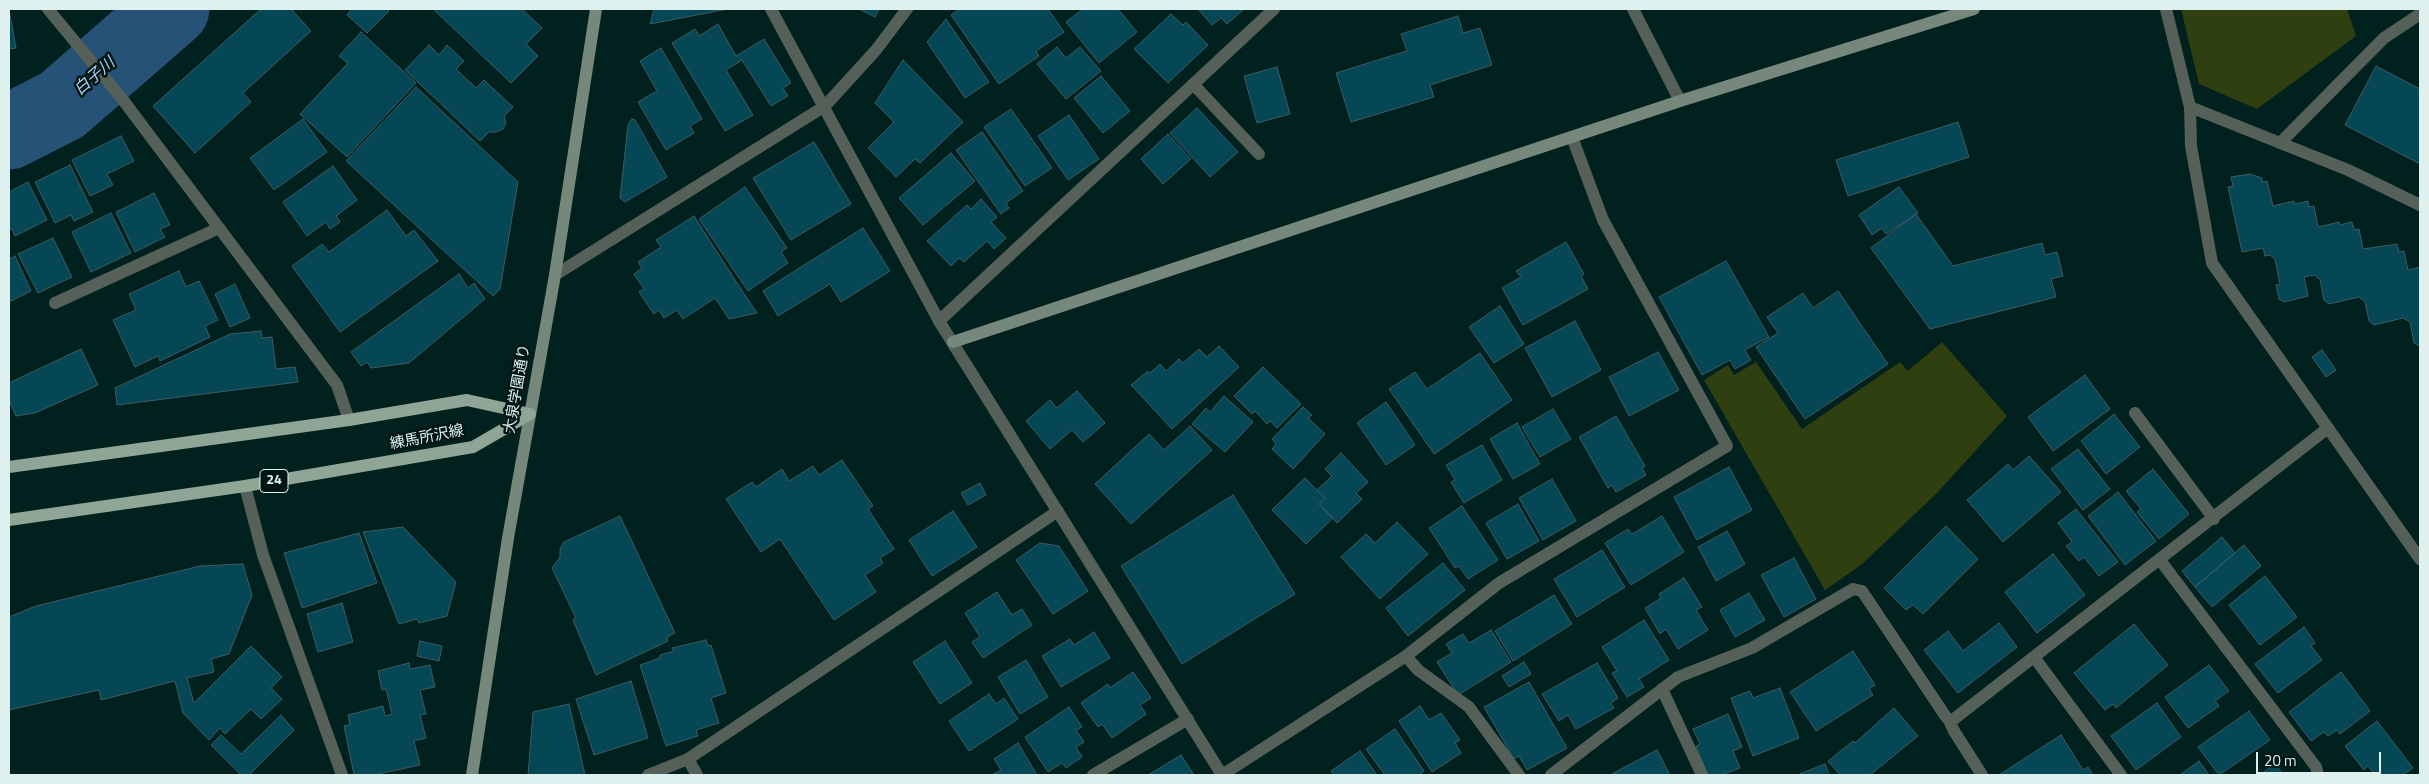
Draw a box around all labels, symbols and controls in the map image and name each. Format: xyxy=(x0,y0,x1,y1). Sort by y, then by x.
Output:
water label: 白子川 xyxy=(71,54,119,100)
street label: 大泉学園通り xyxy=(501,343,535,435)
street label: 練馬所沢線 xyxy=(388,422,466,454)
road number: 24 xyxy=(260,470,288,492)
scale bar xyxy=(2259,742,2384,774)
text: 20 m xyxy=(2264,749,2297,772)

